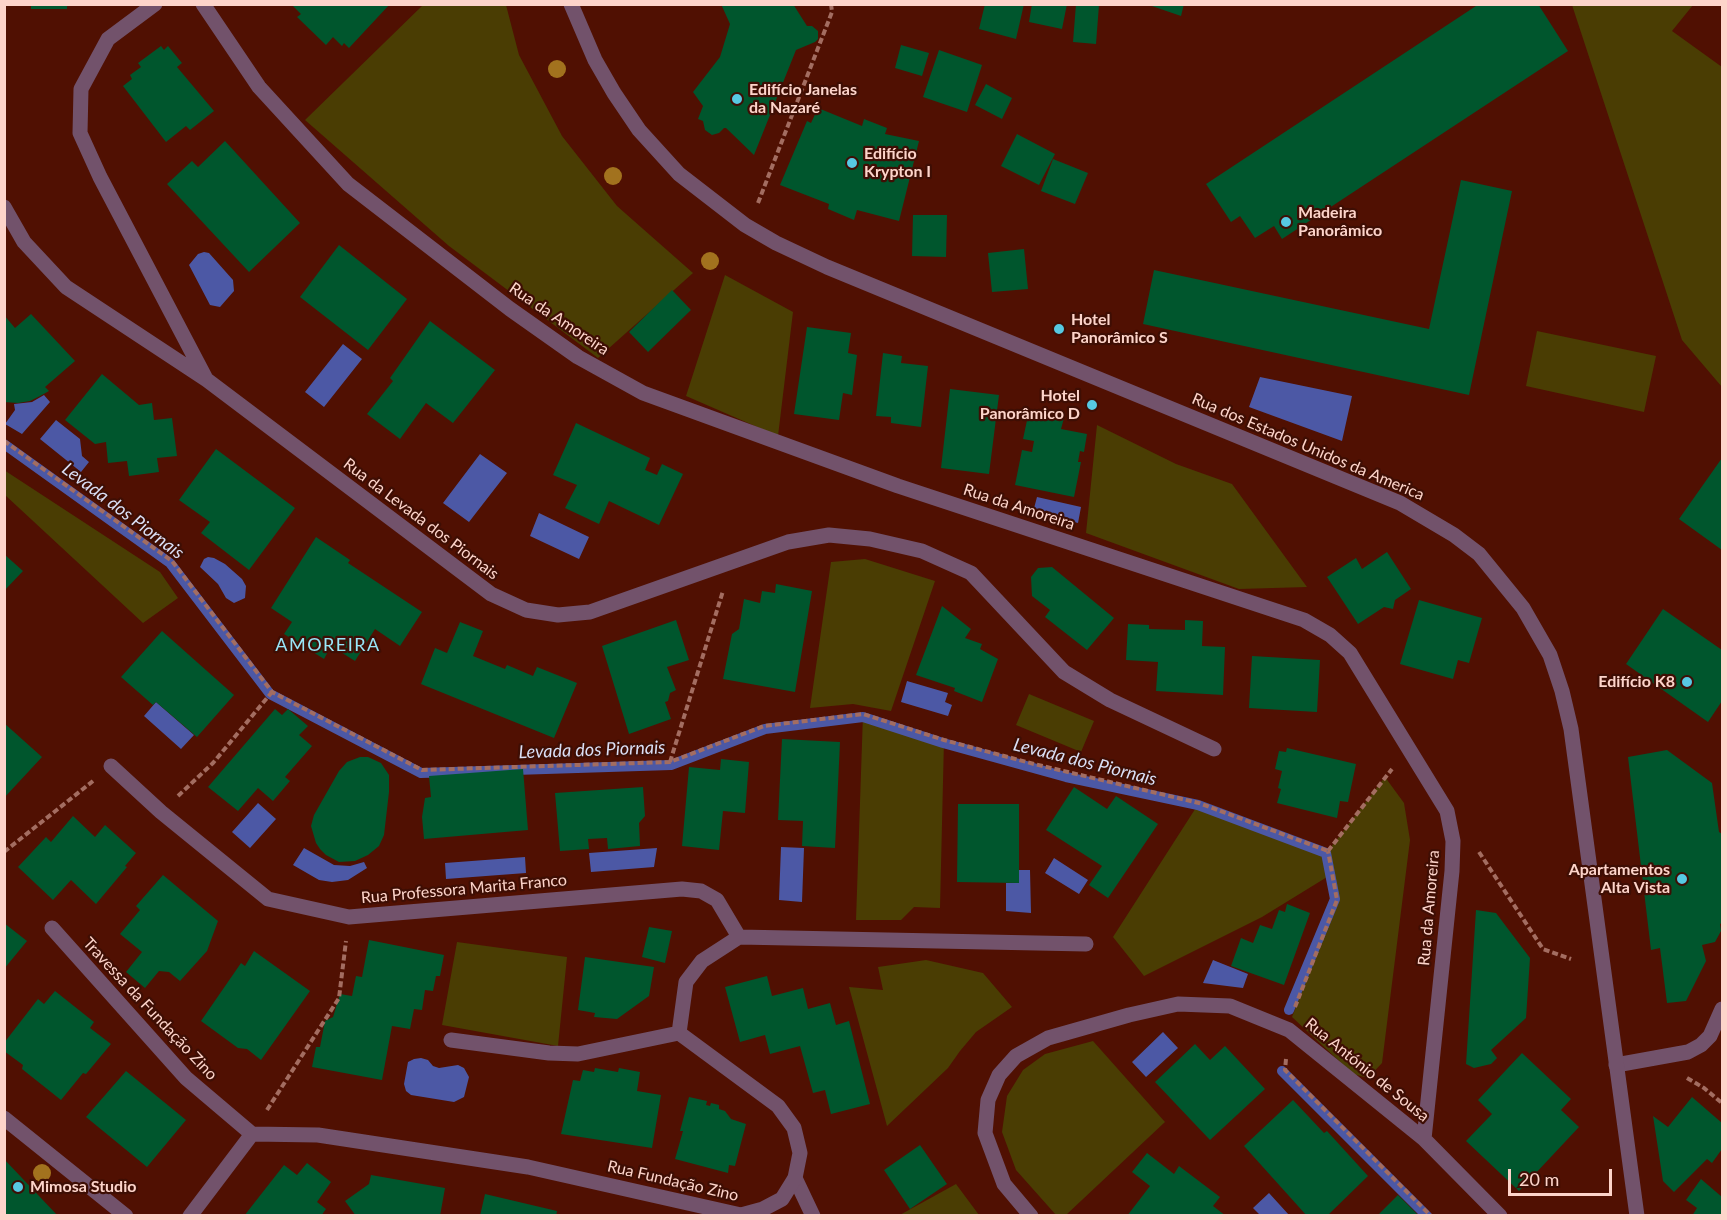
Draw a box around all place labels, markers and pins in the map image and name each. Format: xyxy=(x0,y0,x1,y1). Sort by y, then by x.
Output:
place label: Edifício Janelas da Nazaré xyxy=(749,80,857,118)
marker: Edifício Janelas da Nazaré xyxy=(730,92,744,106)
place label: Edifício Krypton I xyxy=(864,144,931,182)
marker: Edifício Krypton I xyxy=(845,156,859,170)
place label: Madeira Panorâmico xyxy=(1298,203,1382,241)
marker: Madeira Panorâmico xyxy=(1279,215,1293,229)
place label: Hotel Panorâmico S xyxy=(1071,310,1168,348)
marker: Hotel Panorâmico S xyxy=(1052,322,1066,336)
place label: Hotel Panorâmico D xyxy=(980,386,1080,424)
marker: Hotel Panorâmico D xyxy=(1085,398,1099,412)
place label: Edifício K8 xyxy=(1598,672,1675,692)
marker: Edifício K8 xyxy=(1680,675,1694,689)
place label: Apartamentos Alta Vista xyxy=(1569,860,1670,898)
marker: Apartamentos Alta Vista xyxy=(1675,872,1689,886)
place label: Mimosa Studio xyxy=(30,1177,136,1197)
marker: Mimosa Studio xyxy=(11,1180,25,1194)

